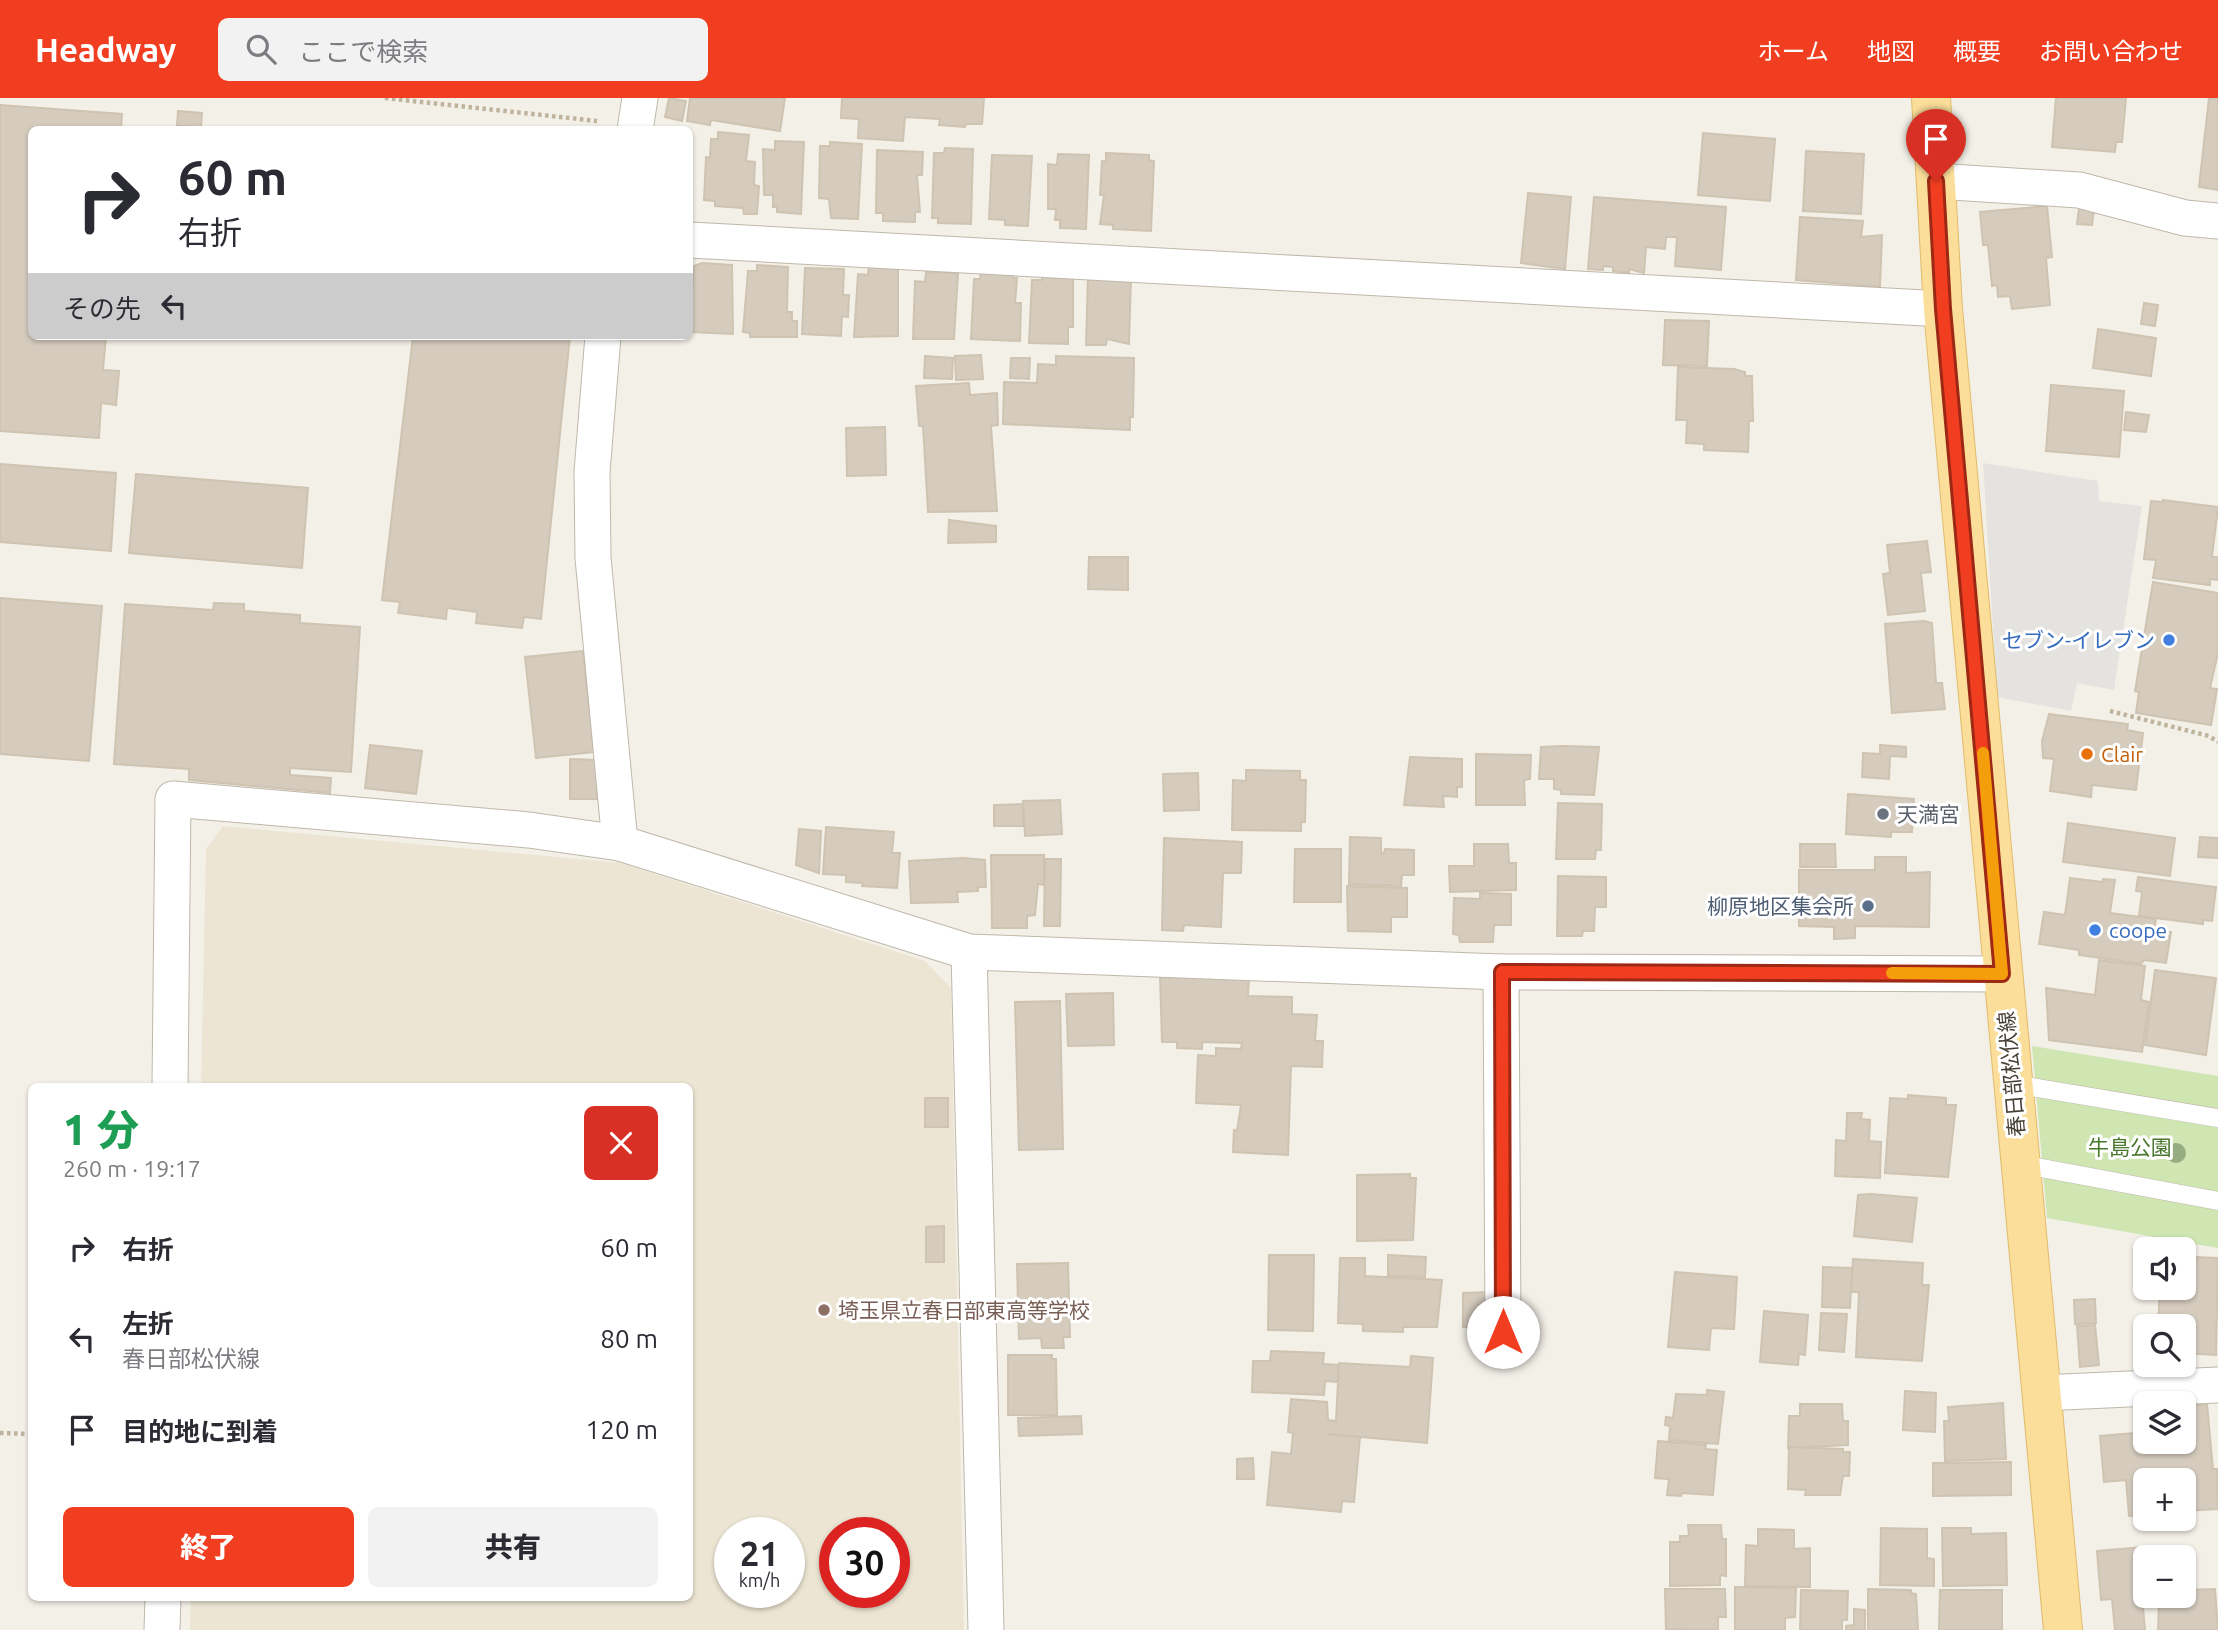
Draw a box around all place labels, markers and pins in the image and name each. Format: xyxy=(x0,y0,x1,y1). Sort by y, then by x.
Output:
pin xyxy=(1906,109,1966,181)
place label: セブン-イレブン xyxy=(2002,628,2155,652)
marker: セブン-イレブン xyxy=(2161,632,2177,648)
place label: Clair xyxy=(2101,742,2143,766)
marker: Clair xyxy=(2079,746,2095,762)
place label: 天満宮 xyxy=(1897,802,1960,826)
marker: 天満宮 xyxy=(1875,806,1891,822)
place label: 柳原地区集会所 xyxy=(1707,894,1854,918)
marker: 柳原地区集会所 xyxy=(1860,898,1876,914)
place label: coope xyxy=(2109,918,2167,942)
marker: coope xyxy=(2087,922,2103,938)
place label: 埼玉県立春日部東高等学校 xyxy=(838,1298,1090,1322)
marker: 埼玉県立春日部東高等学校 xyxy=(816,1302,832,1318)

